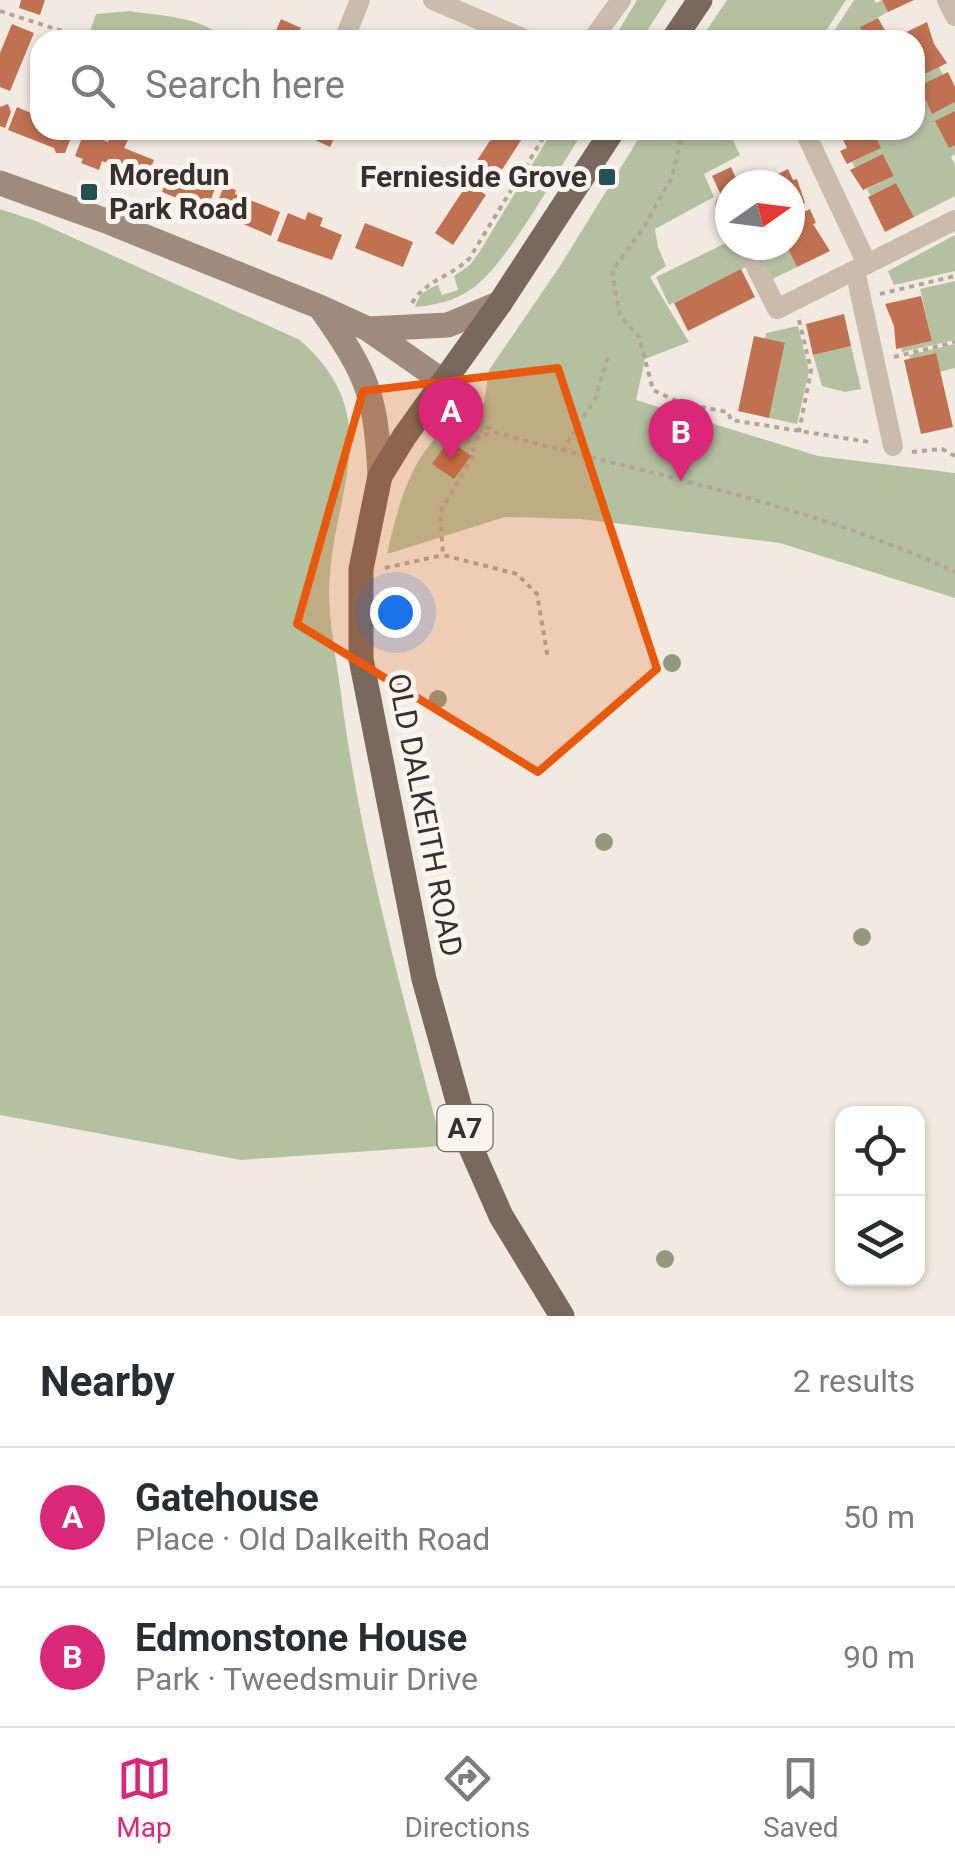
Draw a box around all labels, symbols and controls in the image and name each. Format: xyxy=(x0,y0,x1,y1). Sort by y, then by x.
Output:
search box xyxy=(30,30,925,140)
icon: search xyxy=(65,58,120,113)
text: Search here xyxy=(145,63,345,107)
place label: Moredun Park Road xyxy=(109,157,248,226)
place label: Fernieside Grove xyxy=(360,159,587,194)
marker: Fernieside Grove xyxy=(596,166,618,188)
north arrow xyxy=(715,170,805,260)
marker: Moredun Park Road xyxy=(78,181,100,203)
pin: A xyxy=(418,378,484,460)
pin: B xyxy=(648,398,714,481)
your location xyxy=(370,587,421,638)
street label: OLD DALKEITH ROAD xyxy=(381,670,470,959)
road number: A7 xyxy=(438,1105,492,1151)
map controls xyxy=(835,1106,925,1286)
button: locate xyxy=(835,1106,925,1196)
button: layers xyxy=(835,1196,925,1286)
text: Nearby xyxy=(40,1357,175,1406)
text: 2 results xyxy=(793,1362,915,1400)
text: Gatehouse xyxy=(135,1476,319,1520)
text: A xyxy=(62,1498,83,1536)
text: 50 m xyxy=(843,1498,915,1536)
text: Place · Old Dalkeith Road xyxy=(135,1520,490,1558)
text: Edmonstone House xyxy=(135,1616,467,1660)
text: B xyxy=(62,1638,83,1676)
text: 90 m xyxy=(843,1638,915,1676)
text: Park · Tweedsmuir Drive xyxy=(135,1660,478,1698)
tab: Map xyxy=(116,1751,172,1844)
tab: Directions xyxy=(404,1751,530,1844)
tab: Saved xyxy=(763,1751,839,1844)

